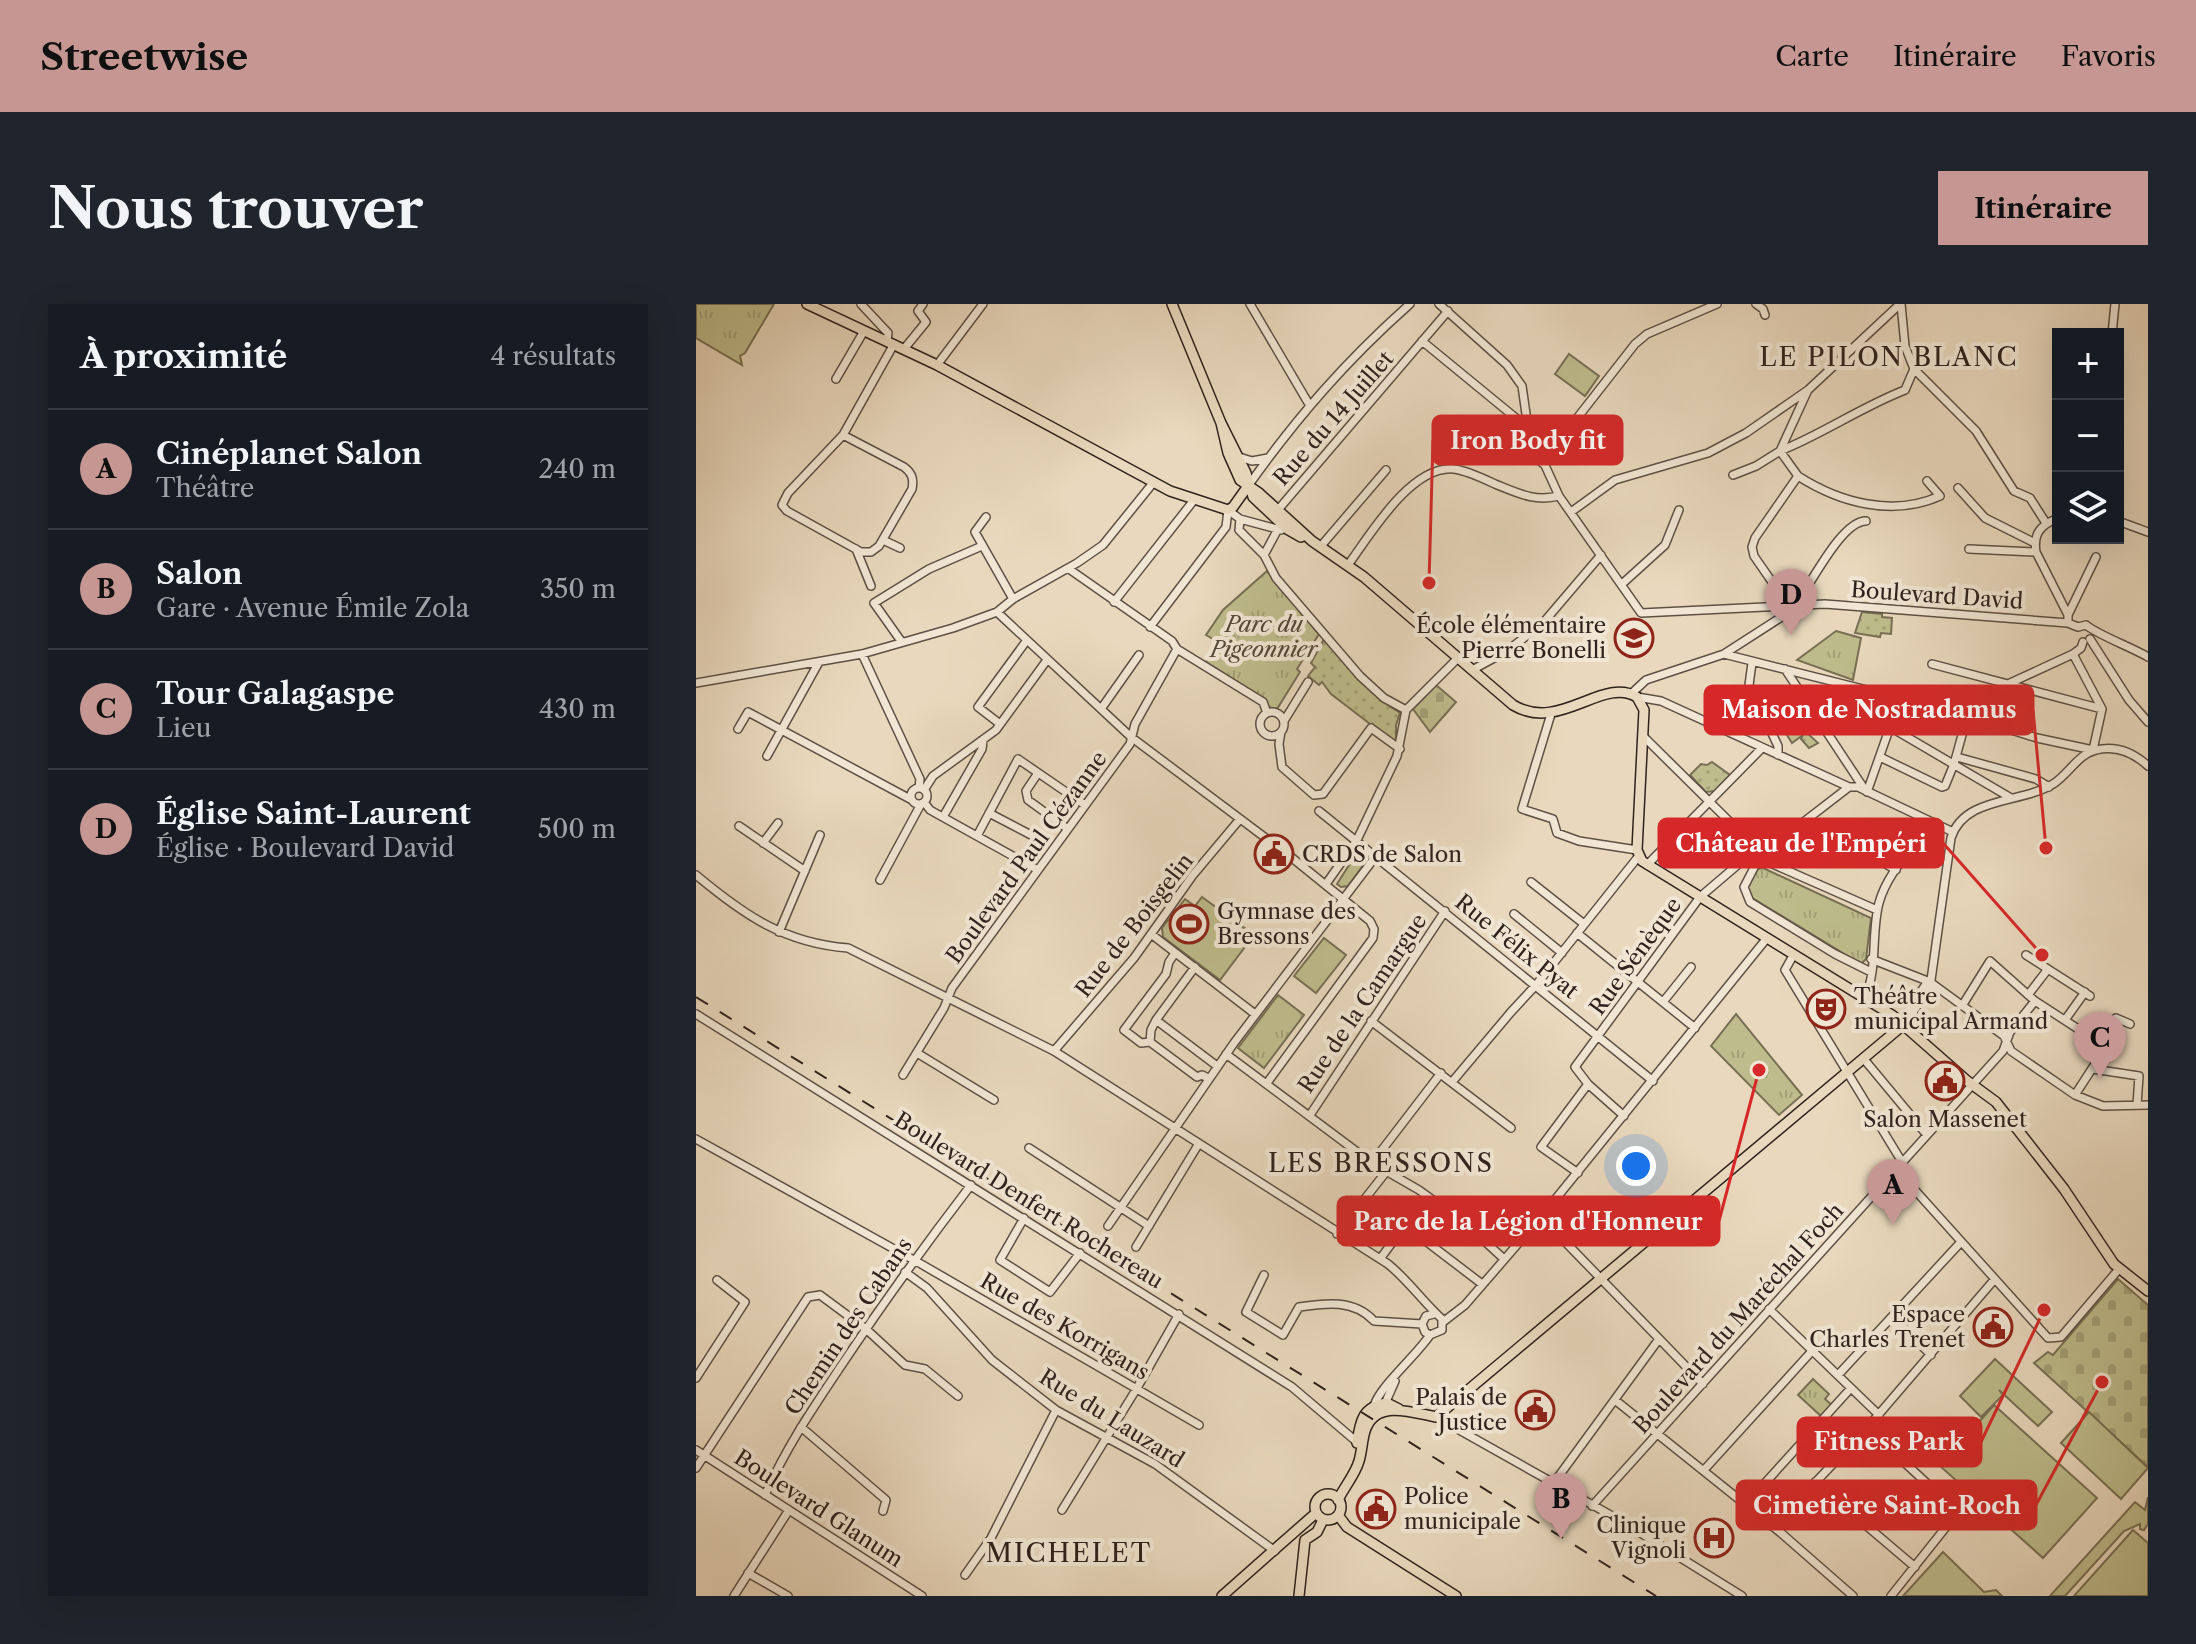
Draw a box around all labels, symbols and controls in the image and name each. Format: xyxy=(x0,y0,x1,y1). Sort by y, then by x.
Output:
text: Streetwise xyxy=(40,33,248,80)
text: Carte xyxy=(1775,39,1849,73)
text: Itinéraire xyxy=(1893,39,2017,73)
text: Favoris xyxy=(2061,39,2156,73)
button: Itinéraire xyxy=(1938,171,2148,245)
text: Nous trouver xyxy=(48,174,423,243)
map controls xyxy=(2052,328,2124,544)
button: + xyxy=(2052,328,2124,400)
text: À proximité xyxy=(80,335,287,377)
text: 4 résultats xyxy=(490,340,616,372)
district label: LE PILON BLANC xyxy=(1759,341,2019,373)
street label: Rue du 14 Juillet xyxy=(1268,345,1399,491)
button: − xyxy=(2052,400,2124,472)
callout: Iron Body fit xyxy=(1433,416,1622,464)
text: Iron Body fit xyxy=(1450,426,1606,455)
text: Cinéplanet Salon xyxy=(156,435,422,472)
text: A xyxy=(96,453,116,485)
text: 240 m xyxy=(538,453,616,485)
text: Théâtre xyxy=(156,472,254,504)
button: layers xyxy=(2052,472,2124,544)
text: Salon xyxy=(156,555,243,592)
pin: D xyxy=(1765,569,1817,635)
text: B xyxy=(96,573,116,605)
text: 350 m xyxy=(540,573,616,605)
street label: Boulevard David xyxy=(1850,576,2024,615)
text: Gare · Avenue Émile Zola xyxy=(156,592,470,624)
park label: Parc du Pigeonnier xyxy=(1208,611,1319,663)
place label: École élémentaire Pierre Bonelli xyxy=(1416,611,1606,664)
school or university icon: École élémentaire Pierre Bonelli xyxy=(1613,617,1655,659)
text: Tour Galagaspe xyxy=(156,675,395,712)
callout: Maison de Nostradamus xyxy=(1705,686,2033,734)
text: C xyxy=(96,693,116,725)
text: 430 m xyxy=(539,693,616,725)
text: Maison de Nostradamus xyxy=(1721,695,2017,724)
text: Lieu xyxy=(156,712,212,744)
street label: Boulevard Paul Cézanne xyxy=(940,746,1113,969)
text: Église Saint-Laurent xyxy=(156,795,471,832)
text: D xyxy=(95,813,117,845)
text: 500 m xyxy=(538,813,616,845)
callout: Château de l'Empéri xyxy=(1659,819,1943,867)
text: Château de l'Empéri xyxy=(1675,829,1927,858)
text: Église · Boulevard David xyxy=(156,832,454,864)
public building icon: CRDS de Salon xyxy=(1253,833,1295,875)
place label: CRDS de Salon xyxy=(1302,841,1462,868)
street label: Rue de Boisgelin xyxy=(1070,848,1199,1003)
street label: Rue Félix Pyat xyxy=(1450,888,1584,1004)
street label: Rue Sénèque xyxy=(1584,892,1687,1020)
place label: Gymnase des Bressons xyxy=(1217,898,1356,950)
sports icon: Gymnase des Bressons xyxy=(1168,903,1210,945)
street label: Rue de la Camargue xyxy=(1292,909,1432,1098)
place label: Théâtre municipal Armand xyxy=(1854,983,2048,1035)
theatre icon: Théâtre municipal Armand xyxy=(1805,988,1847,1030)
pin: C xyxy=(2074,1012,2126,1078)
public building icon: Salon Massenet xyxy=(1924,1060,1966,1102)
street label: Boulevard Denfert Rochereau xyxy=(889,1106,1168,1295)
place label: Salon Massenet xyxy=(1863,1106,2027,1133)
your location xyxy=(1616,1146,1656,1186)
district label: LES BRESSONS xyxy=(1268,1147,1494,1179)
pin: A xyxy=(1867,1159,1919,1225)
callout: Parc de la Légion d'Honneur xyxy=(1338,1197,1719,1245)
street label: Boulevard du Maréchal Foch xyxy=(1628,1197,1849,1439)
text: Parc de la Légion d'Honneur xyxy=(1354,1207,1703,1236)
street label: Chemin des Cabans xyxy=(779,1233,918,1420)
street label: Rue des Korrigans xyxy=(975,1267,1154,1386)
place label: Espace Charles Trenet xyxy=(1809,1301,1965,1353)
public building icon: Espace Charles Trenet xyxy=(1972,1306,2014,1348)
street label: Rue du Lauzard xyxy=(1034,1363,1189,1474)
place label: Palais de Justice xyxy=(1415,1384,1507,1436)
public building icon: Palais de Justice xyxy=(1514,1389,1556,1431)
callout: Fitness Park xyxy=(1798,1418,1981,1466)
text: Fitness Park xyxy=(1814,1427,1966,1456)
street label: Boulevard Glanum xyxy=(729,1444,909,1573)
pin: B xyxy=(1535,1473,1587,1539)
callout: Cimetière Saint-Roch xyxy=(1737,1481,2036,1529)
place label: Police municipale xyxy=(1404,1483,1521,1535)
public building icon: Police municipale xyxy=(1355,1488,1397,1530)
text: Cimetière Saint-Roch xyxy=(1753,1491,2021,1520)
place label: Clinique Vignoli xyxy=(1596,1512,1686,1564)
hospital icon: Clinique Vignoli xyxy=(1693,1517,1735,1559)
district label: MICHELET xyxy=(986,1537,1152,1569)

